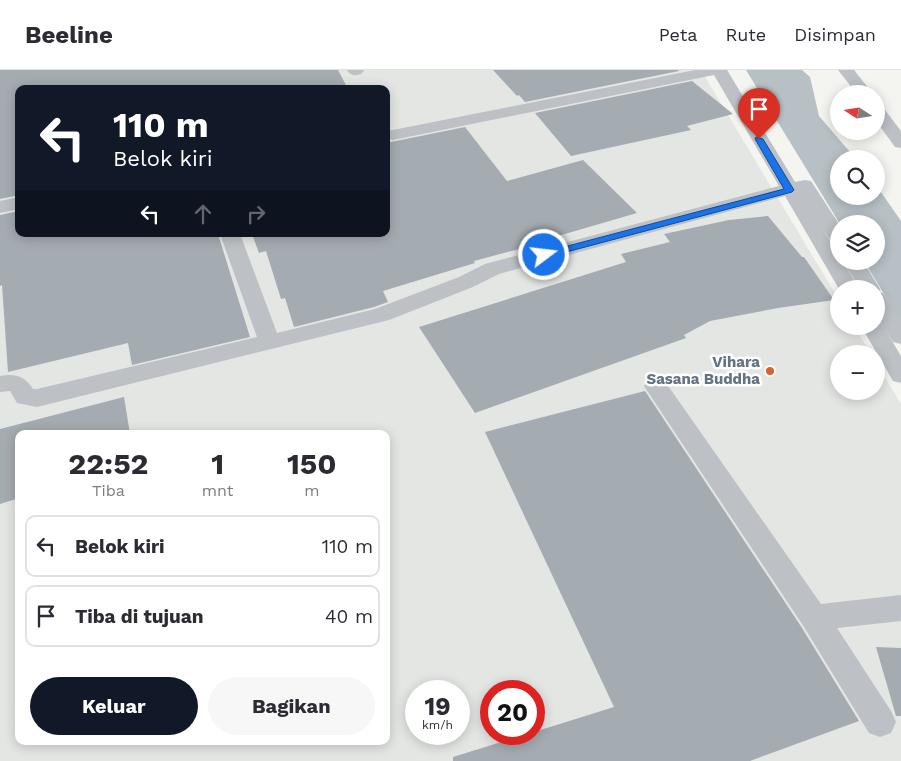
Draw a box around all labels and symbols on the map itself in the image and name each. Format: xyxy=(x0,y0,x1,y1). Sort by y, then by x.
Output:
north arrow xyxy=(830,85,885,140)
pin xyxy=(738,88,780,139)
position arrow xyxy=(517,228,569,280)
place label: Vihara Sasana Buddha xyxy=(647,353,760,388)
marker: Vihara Sasana Buddha xyxy=(764,365,776,377)
speed limit sign: 20 xyxy=(480,680,545,745)

